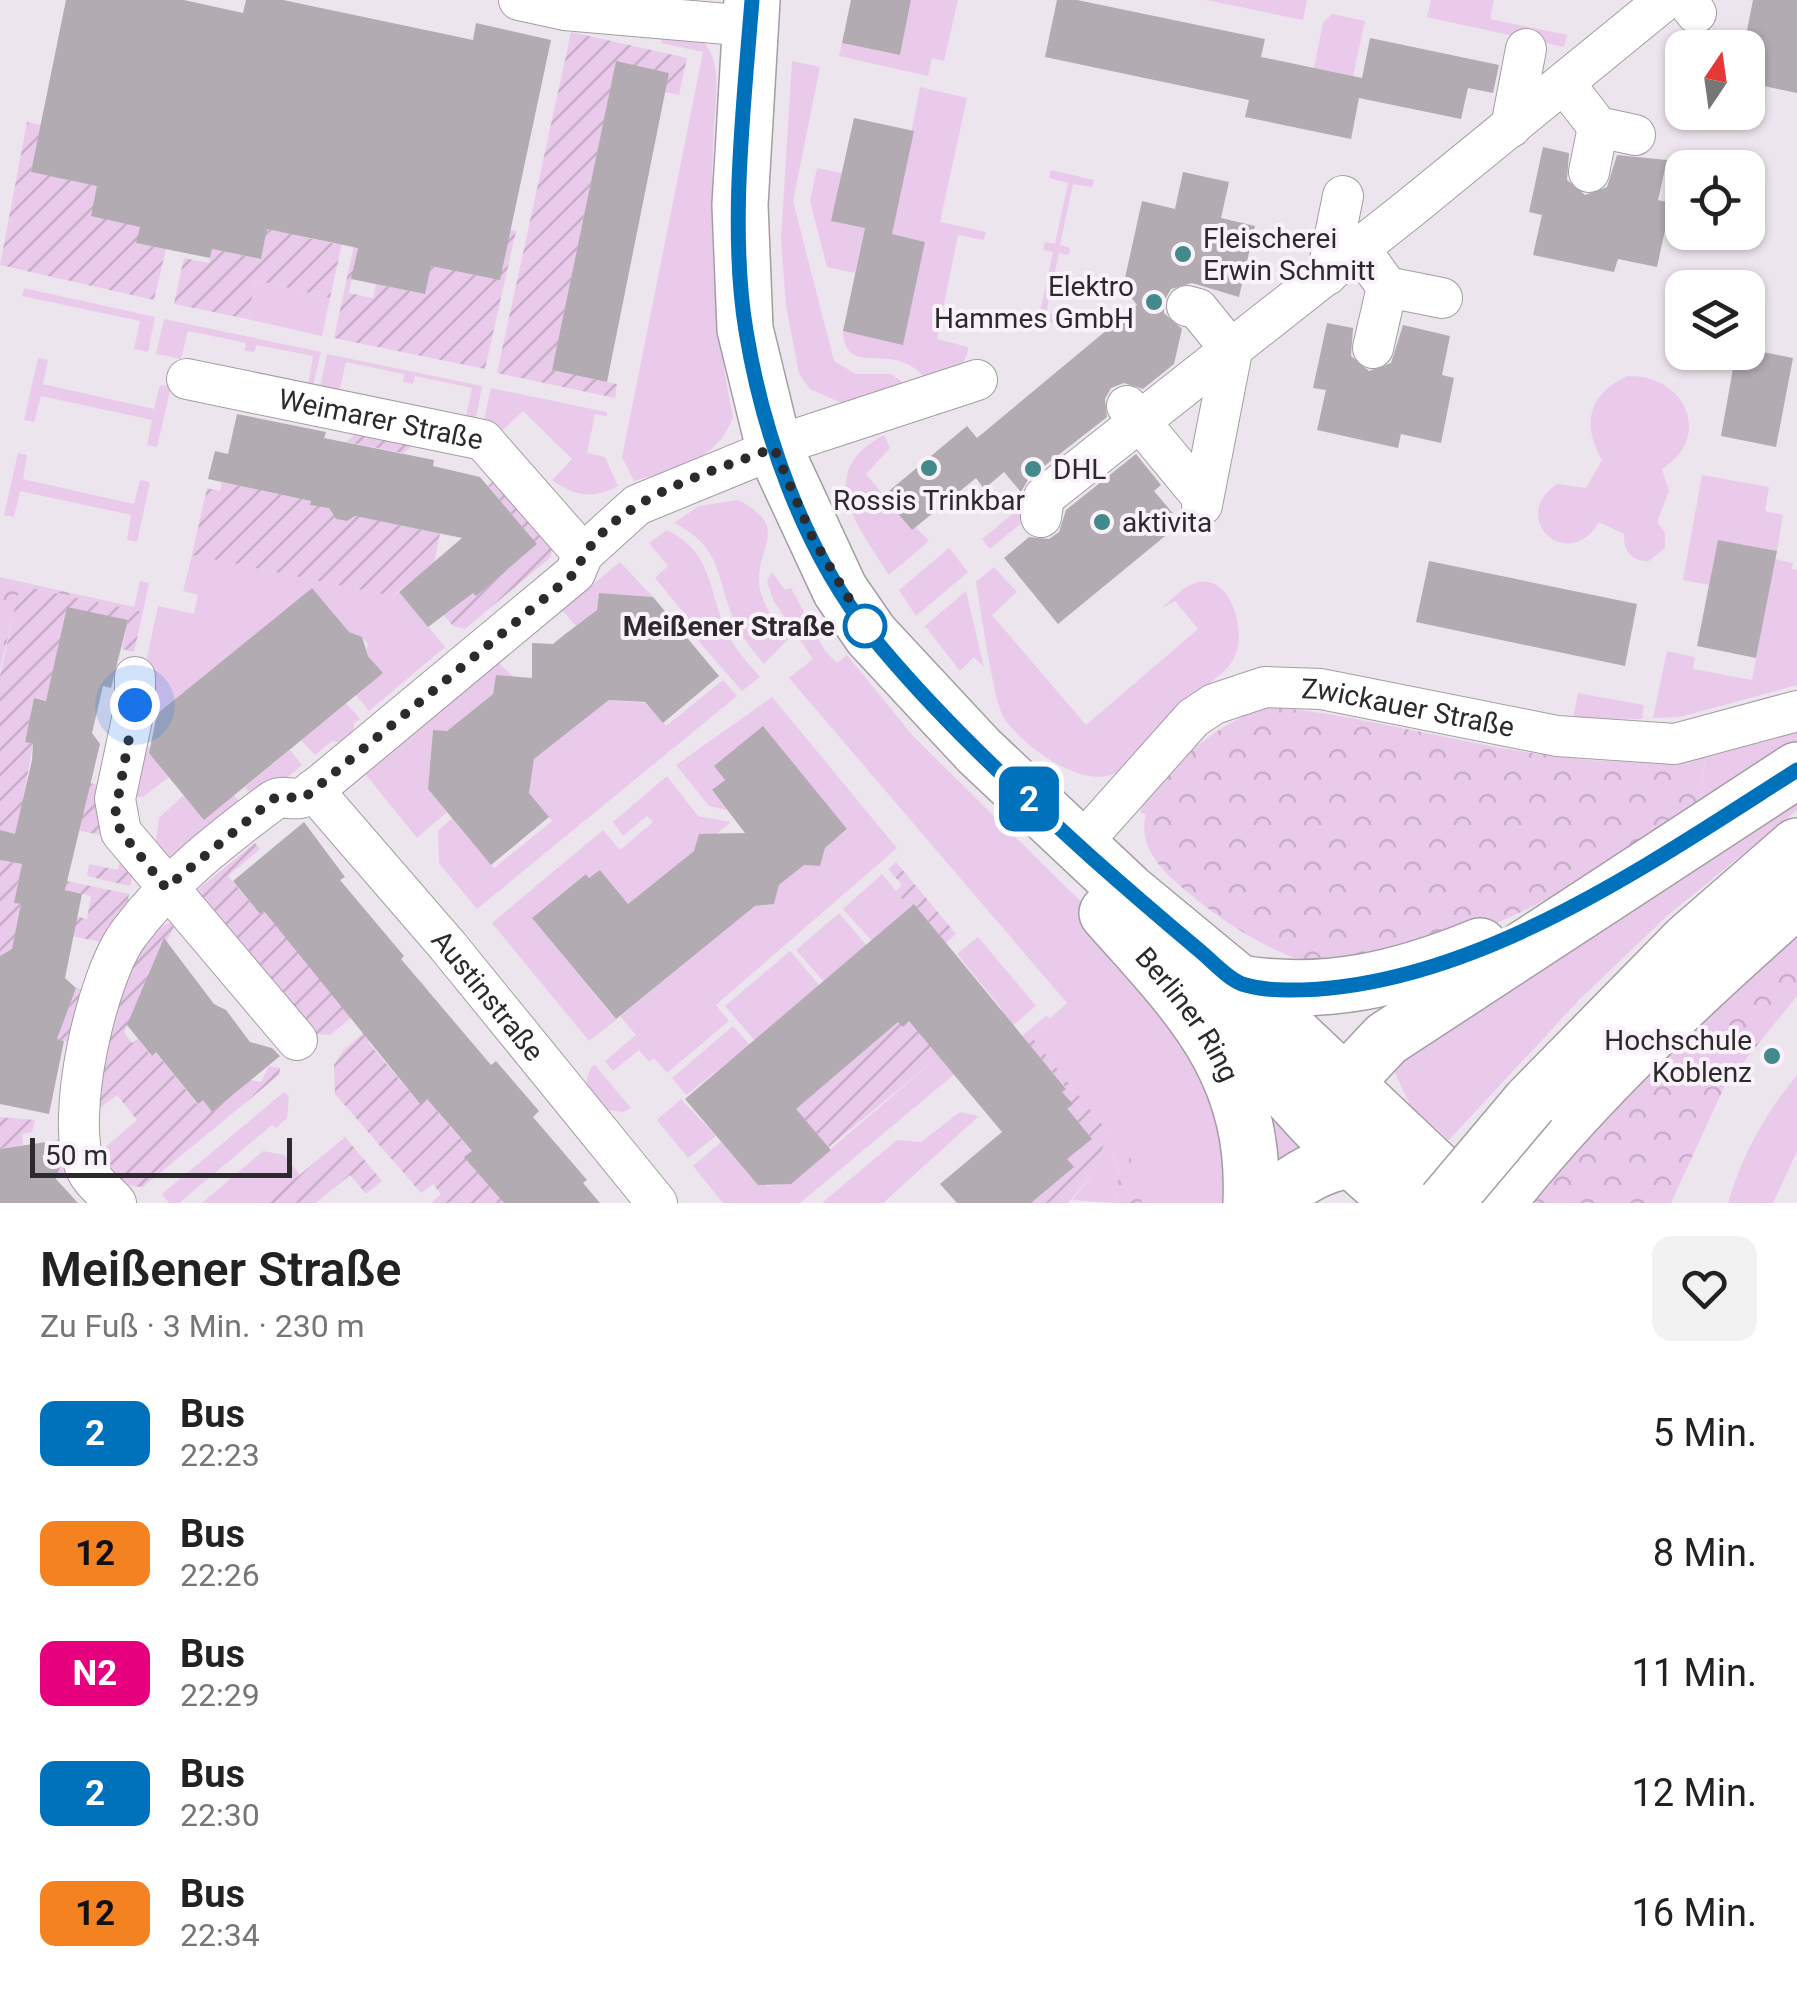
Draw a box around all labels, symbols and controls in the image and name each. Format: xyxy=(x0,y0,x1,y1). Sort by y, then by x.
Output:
north arrow xyxy=(1665,30,1765,130)
map controls xyxy=(1665,30,1765,370)
button: locate xyxy=(1665,150,1765,250)
place label: Fleischerei Erwin Schmitt xyxy=(1203,222,1375,287)
marker: Fleischerei Erwin Schmitt xyxy=(1172,243,1194,265)
place label: Elektro Hammes GmbH xyxy=(934,270,1134,335)
button: layers xyxy=(1665,270,1765,370)
marker: Elektro Hammes GmbH xyxy=(1143,291,1165,313)
street label: Weimarer Straße xyxy=(276,382,486,457)
place label: DHL xyxy=(1053,453,1106,486)
marker: Rossis Trinkbar xyxy=(918,457,940,479)
marker: DHL xyxy=(1022,458,1044,480)
place label: Rossis Trinkbar xyxy=(833,484,1025,517)
place label: aktivita xyxy=(1122,506,1212,539)
marker: aktivita xyxy=(1091,511,1113,533)
marker: Meißener Straße xyxy=(844,605,886,647)
place label: Meißener Straße xyxy=(623,610,835,643)
street label: Zwickauer Straße xyxy=(1301,672,1517,744)
your location xyxy=(110,680,160,730)
line badge: 2 xyxy=(996,766,1062,832)
text: 2 xyxy=(1019,779,1039,820)
street label: Austinstraße xyxy=(425,924,551,1068)
street label: Berliner Ring xyxy=(1129,941,1246,1087)
place label: Hochschule Koblenz xyxy=(1604,1024,1752,1089)
marker: Hochschule Koblenz xyxy=(1761,1045,1783,1067)
scale bar xyxy=(30,1133,292,1178)
text: 50 m xyxy=(45,1139,108,1172)
button: heart xyxy=(1652,1236,1757,1341)
text: Meißener Straße xyxy=(40,1241,401,1298)
text: Zu Fuß · 3 Min. · 230 m xyxy=(40,1307,365,1345)
text: Bus xyxy=(180,1392,245,1436)
text: 5 Min. xyxy=(1653,1411,1757,1455)
text: 2 xyxy=(85,1413,105,1454)
text: 22:23 xyxy=(180,1436,260,1474)
text: Bus xyxy=(180,1512,245,1556)
text: 8 Min. xyxy=(1653,1531,1757,1575)
text: 12 xyxy=(75,1533,115,1574)
text: 22:26 xyxy=(180,1556,260,1594)
text: Bus xyxy=(180,1632,245,1676)
text: 11 Min. xyxy=(1631,1651,1757,1695)
text: N2 xyxy=(73,1653,117,1694)
text: 22:29 xyxy=(180,1676,260,1714)
text: Bus xyxy=(180,1752,245,1796)
text: 12 Min. xyxy=(1631,1771,1757,1815)
text: 2 xyxy=(85,1773,105,1814)
text: 22:30 xyxy=(180,1796,260,1834)
text: Bus xyxy=(180,1872,245,1916)
text: 16 Min. xyxy=(1631,1891,1757,1935)
text: 12 xyxy=(75,1893,115,1934)
text: 22:34 xyxy=(180,1916,260,1954)

